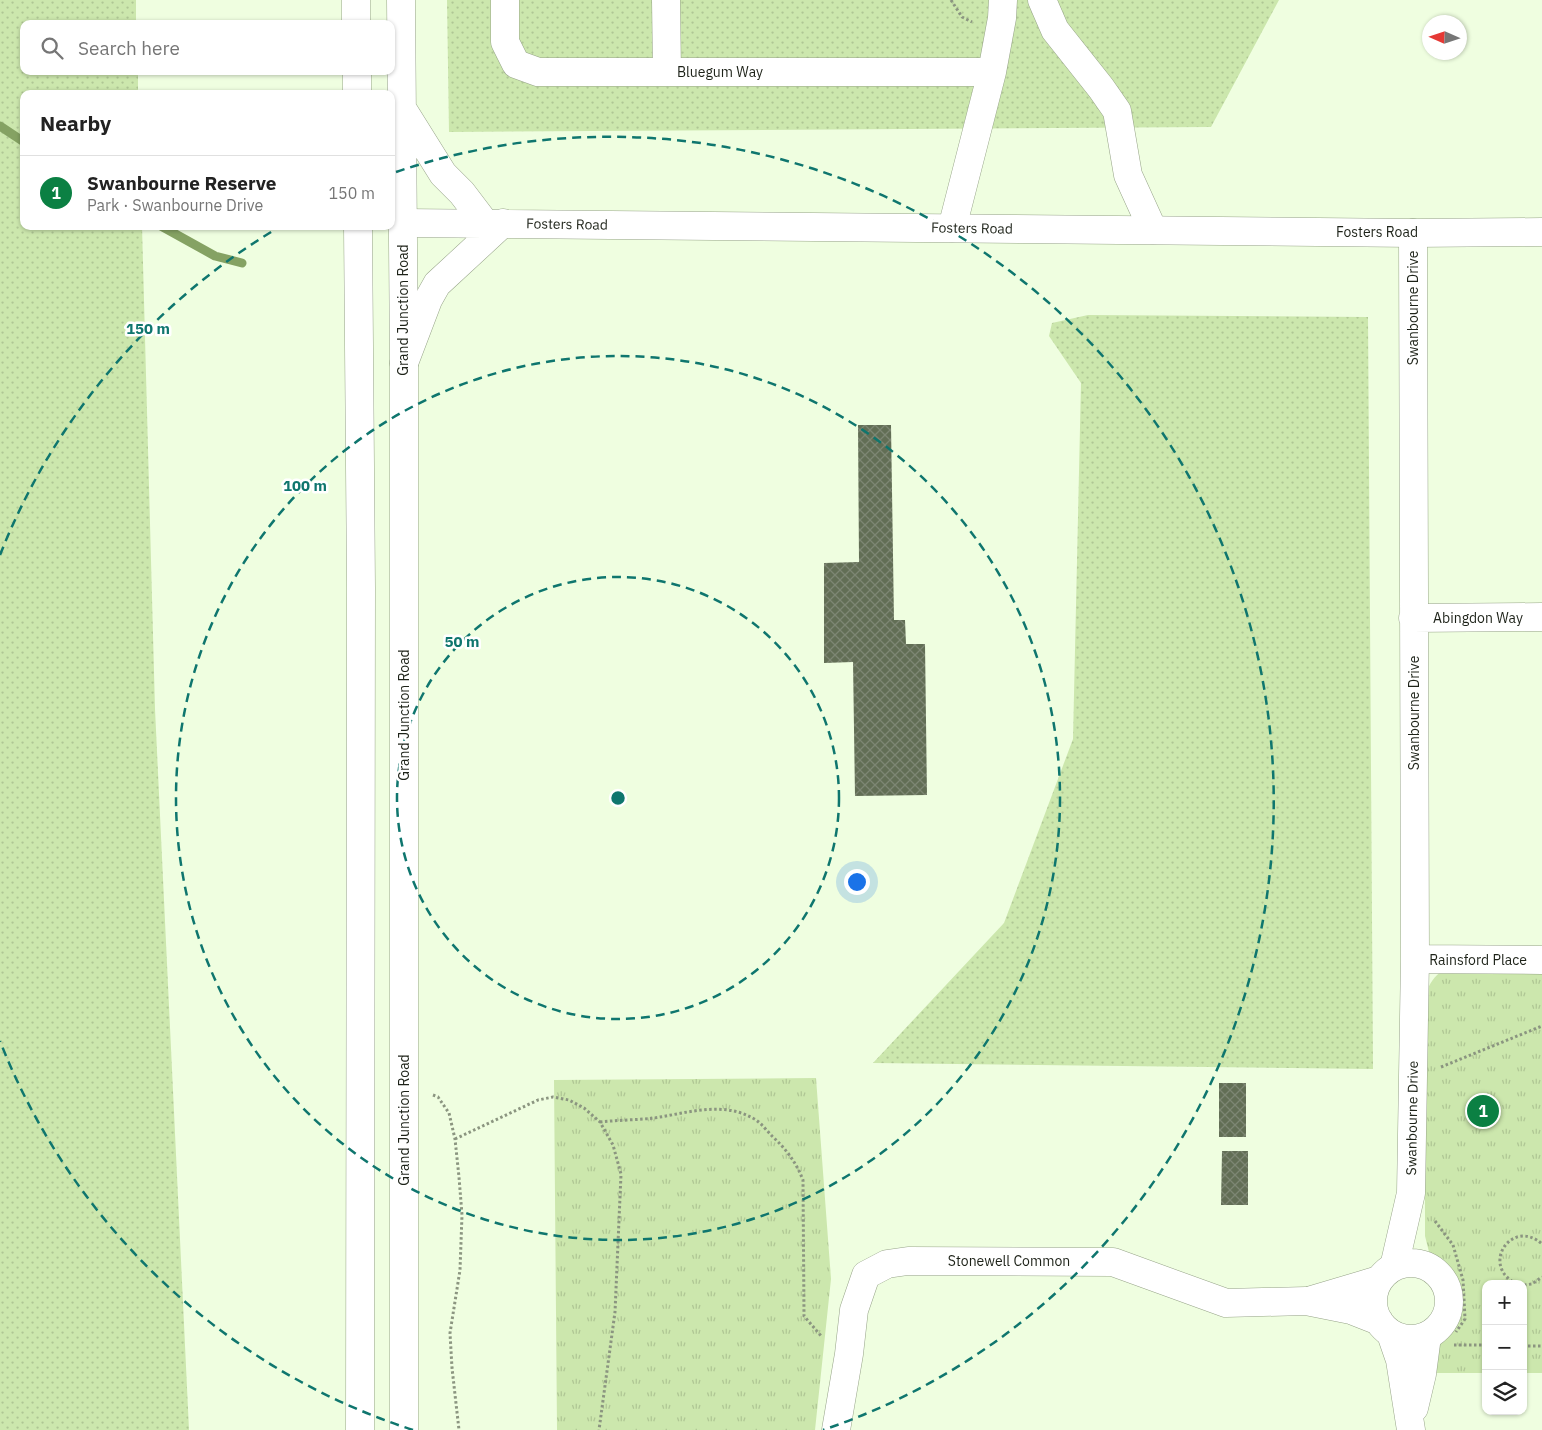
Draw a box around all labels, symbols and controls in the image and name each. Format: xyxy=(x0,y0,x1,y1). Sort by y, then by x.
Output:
north arrow xyxy=(1422,15,1467,60)
search box xyxy=(20,20,395,75)
icon: search xyxy=(38,34,66,62)
text: Search here xyxy=(78,36,180,60)
street label: Bluegum Way xyxy=(677,63,763,81)
text: Nearby xyxy=(40,109,111,137)
text: Swanbourne Reserve xyxy=(87,171,276,195)
text: 1 xyxy=(51,183,61,203)
text: 150 m xyxy=(328,183,375,203)
text: Park · Swanbourne Drive xyxy=(87,195,263,215)
street label: Fosters Road xyxy=(526,214,608,234)
street label: Fosters Road xyxy=(931,218,1013,238)
street label: Fosters Road xyxy=(1336,223,1418,241)
street label: Grand Junction Road xyxy=(394,244,412,376)
street label: Swanbourne Drive xyxy=(1404,250,1422,365)
text: 150 m xyxy=(126,319,170,338)
text: 100 m xyxy=(283,476,327,495)
street label: Abingdon Way xyxy=(1433,609,1523,627)
text: 50 m xyxy=(445,632,479,651)
street label: Grand Junction Road xyxy=(395,649,413,781)
street label: Swanbourne Drive xyxy=(1405,655,1423,770)
centre of rings xyxy=(609,789,627,807)
your location xyxy=(844,869,870,895)
street label: Rainsford Place xyxy=(1429,951,1527,969)
street label: Grand Junction Road xyxy=(395,1054,413,1186)
street label: Swanbourne Drive xyxy=(1402,1060,1422,1175)
pin: 1 xyxy=(1467,1092,1499,1130)
street label: Stonewell Common xyxy=(948,1252,1070,1270)
map controls xyxy=(1482,1280,1527,1415)
button: + xyxy=(1482,1280,1527,1325)
button: − xyxy=(1482,1325,1527,1370)
button: layers xyxy=(1482,1370,1527,1415)

